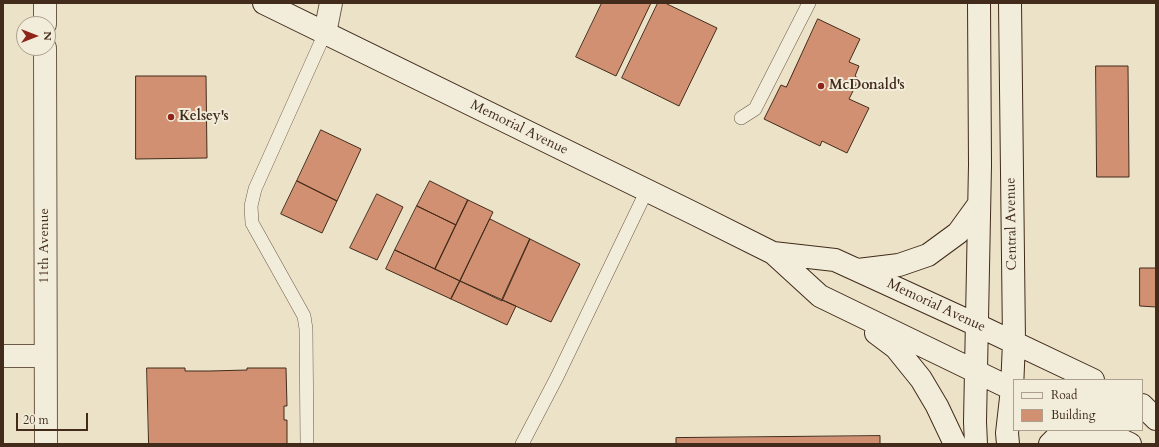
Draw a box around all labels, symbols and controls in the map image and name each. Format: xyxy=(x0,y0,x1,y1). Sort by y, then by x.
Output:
north arrow xyxy=(16,16,56,56)
text: N xyxy=(40,31,55,41)
place label: McDonald's xyxy=(829,78,905,94)
marker: McDonald's xyxy=(816,81,826,91)
street label: Memorial Avenue xyxy=(467,97,571,159)
place label: Kelsey's xyxy=(179,109,229,125)
marker: Kelsey's xyxy=(166,112,176,122)
street label: Central Avenue xyxy=(1003,177,1021,271)
street label: 11th Avenue xyxy=(37,208,53,284)
street label: Memorial Avenue xyxy=(884,276,988,336)
legend xyxy=(1013,379,1143,431)
text: Road xyxy=(1051,387,1077,403)
scale bar xyxy=(18,405,90,431)
text: Building xyxy=(1051,407,1095,423)
text: 20 m xyxy=(23,412,49,428)

